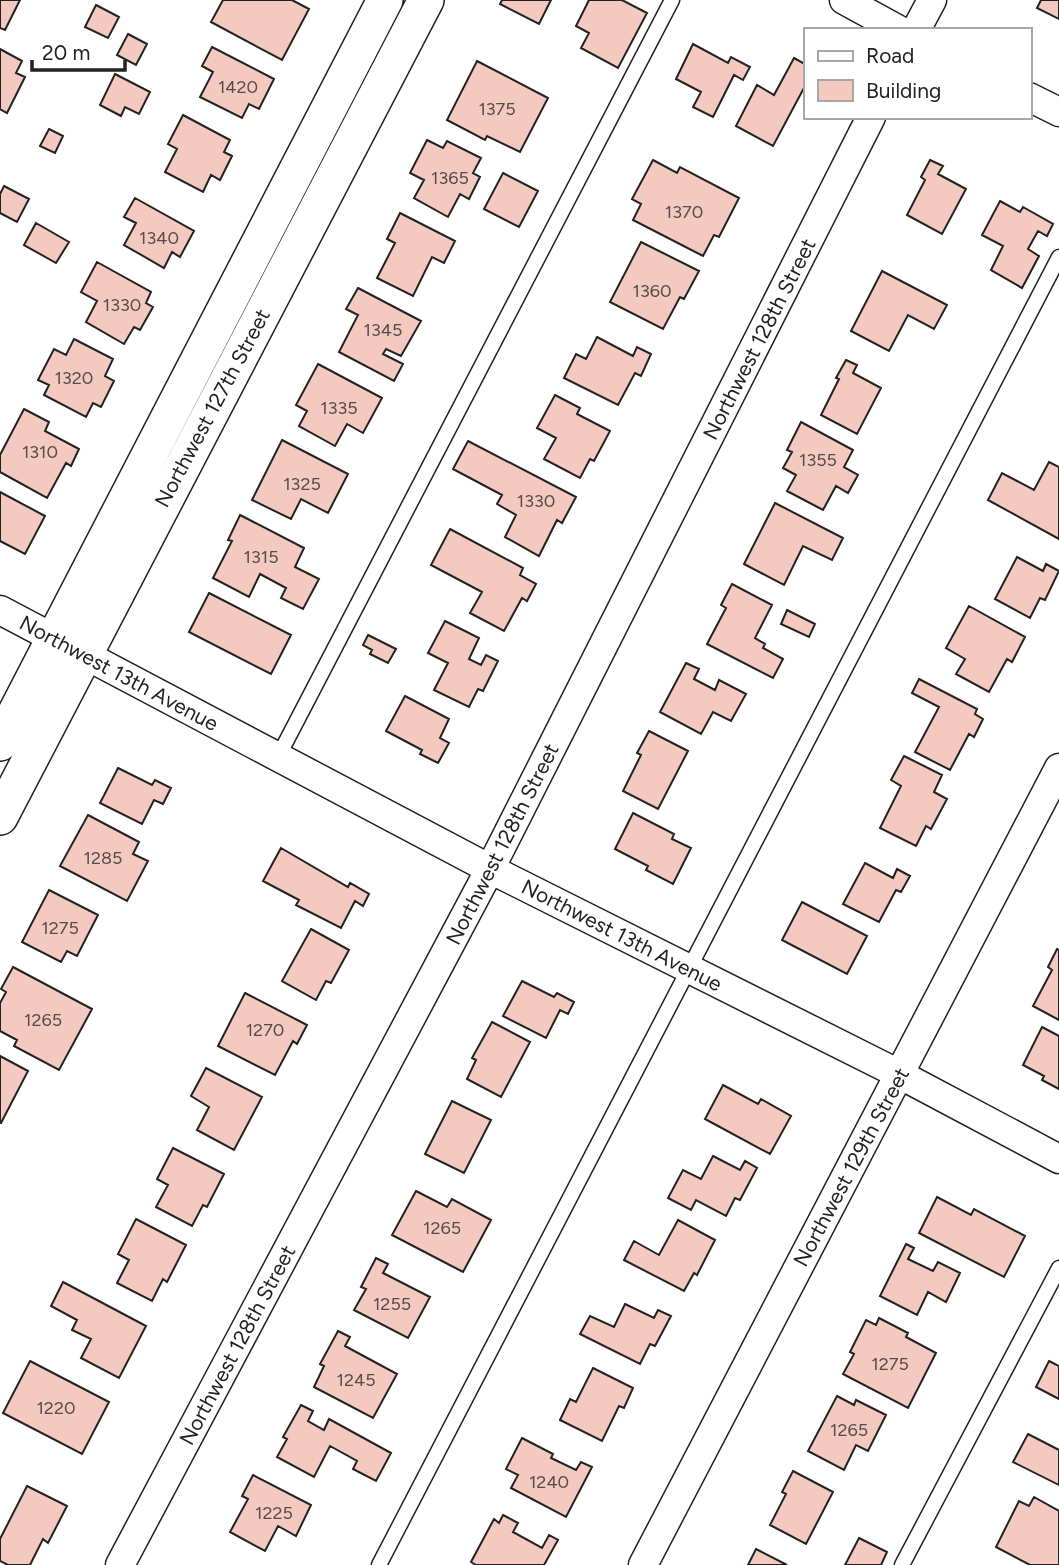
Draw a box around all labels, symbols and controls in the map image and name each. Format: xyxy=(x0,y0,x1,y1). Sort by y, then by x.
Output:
scale bar xyxy=(32,28,124,72)
legend xyxy=(804,28,1031,119)
text: 20 m xyxy=(42,40,90,65)
text: Road xyxy=(866,43,914,68)
house number: 1420 xyxy=(218,76,258,98)
text: Building xyxy=(866,78,941,103)
house number: 1375 xyxy=(478,98,516,120)
house number: 1365 xyxy=(431,167,469,189)
house number: 1370 xyxy=(665,201,703,223)
house number: 1340 xyxy=(139,227,179,249)
street label: Northwest 128th Street xyxy=(697,234,821,444)
house number: 1360 xyxy=(633,280,671,302)
house number: 1330 xyxy=(103,294,141,316)
street label: Northwest 127th Street xyxy=(149,305,275,511)
house number: 1345 xyxy=(364,319,402,341)
house number: 1320 xyxy=(55,367,93,389)
house number: 1335 xyxy=(320,397,358,419)
house number: 1310 xyxy=(22,441,58,463)
house number: 1355 xyxy=(799,449,837,471)
house number: 1325 xyxy=(283,473,321,495)
house number: 1330 xyxy=(517,490,555,512)
house number: 1315 xyxy=(243,546,279,568)
street label: Northwest 13th Avenue xyxy=(15,610,223,736)
street label: Northwest 128th Street xyxy=(440,739,564,949)
house number: 1285 xyxy=(84,847,122,869)
street label: Northwest 13th Avenue xyxy=(518,874,726,996)
house number: 1275 xyxy=(41,917,79,939)
house number: 1265 xyxy=(24,1009,62,1031)
house number: 1270 xyxy=(246,1019,284,1041)
street label: Northwest 129th Street xyxy=(788,1063,914,1271)
house number: 1265 xyxy=(423,1217,461,1239)
street label: Northwest 128th Street xyxy=(174,1241,300,1449)
house number: 1255 xyxy=(373,1293,411,1315)
house number: 1275 xyxy=(871,1353,909,1375)
house number: 1245 xyxy=(336,1369,376,1391)
house number: 1220 xyxy=(36,1397,76,1419)
house number: 1265 xyxy=(830,1419,868,1441)
house number: 1240 xyxy=(529,1471,569,1493)
house number: 1225 xyxy=(255,1502,293,1524)

